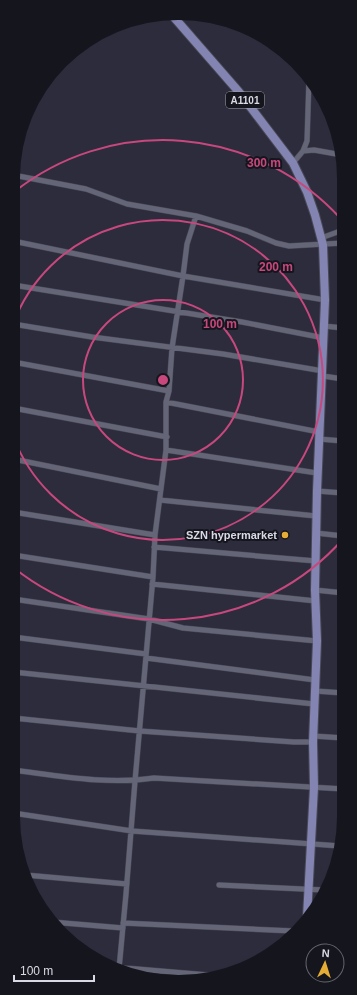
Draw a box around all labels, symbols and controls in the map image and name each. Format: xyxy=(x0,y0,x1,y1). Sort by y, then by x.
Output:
road number: A1101 xyxy=(226,92,264,108)
text: 300 m xyxy=(247,156,281,170)
text: 200 m xyxy=(259,260,293,274)
text: 100 m xyxy=(203,317,237,331)
centre of rings xyxy=(156,373,170,387)
place label: SZN hypermarket xyxy=(186,529,277,541)
marker: SZN hypermarket xyxy=(280,530,290,540)
north arrow xyxy=(305,943,345,983)
text: N xyxy=(321,947,330,959)
scale bar xyxy=(14,957,94,983)
text: 100 m xyxy=(20,964,53,978)

